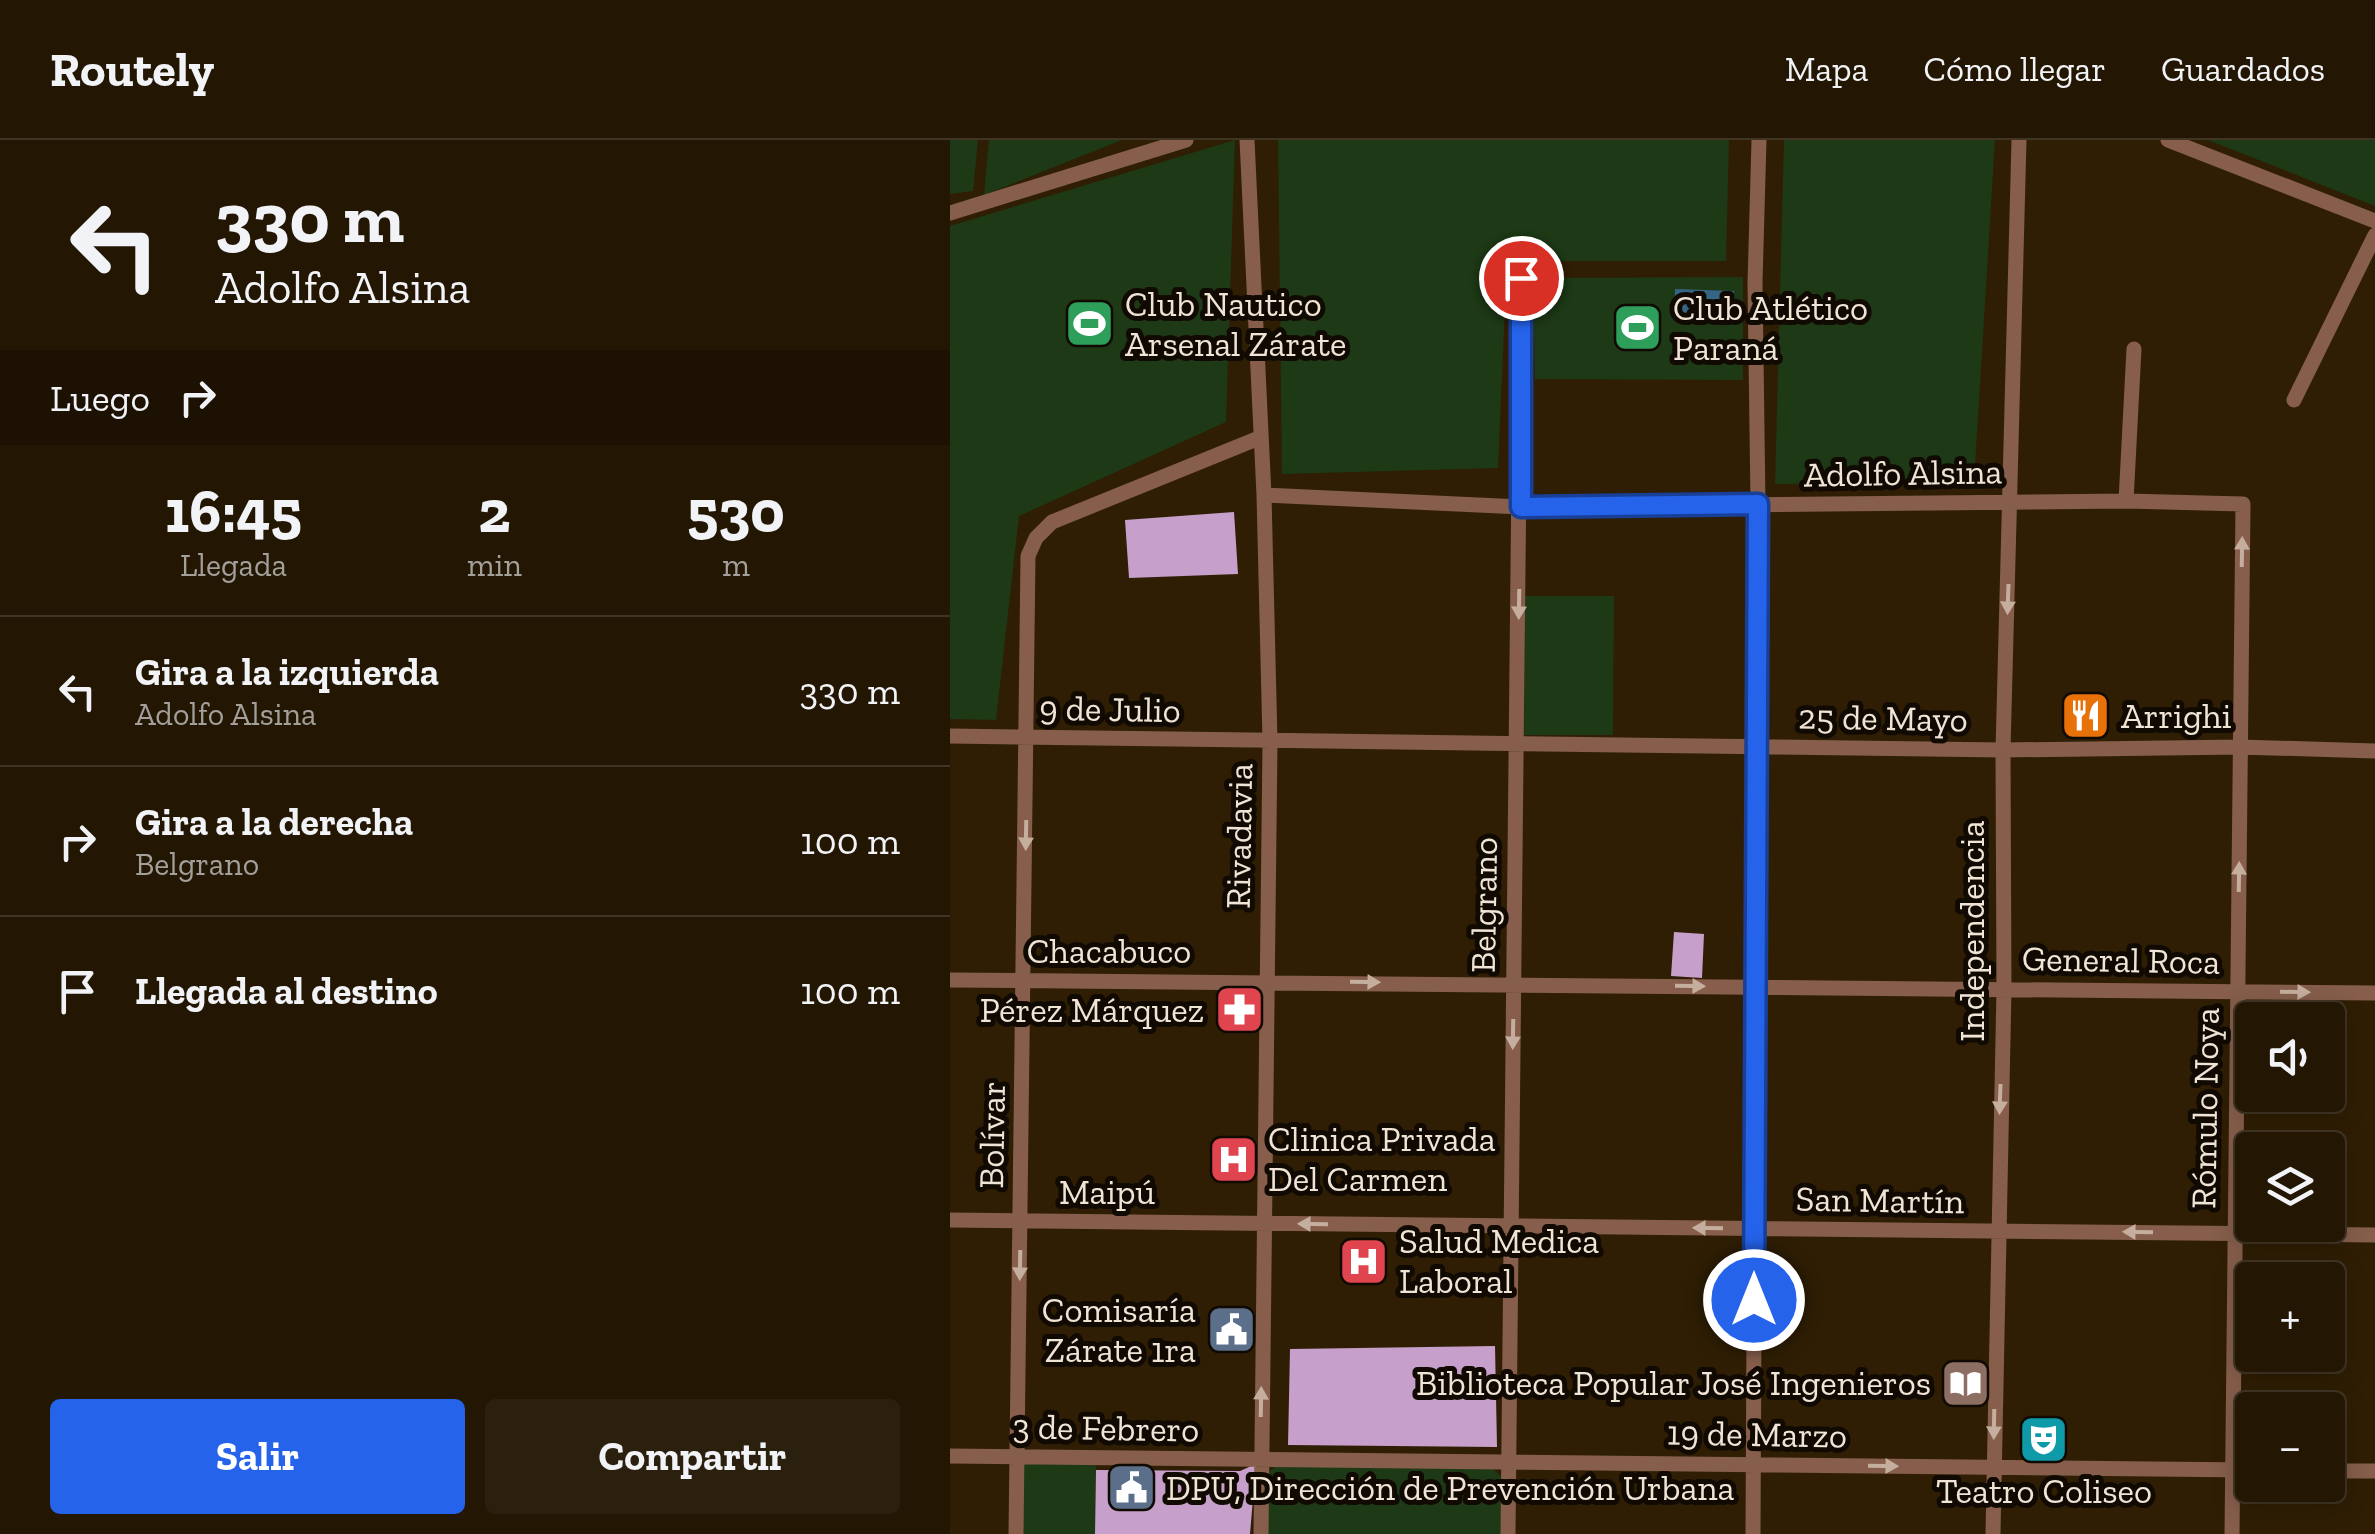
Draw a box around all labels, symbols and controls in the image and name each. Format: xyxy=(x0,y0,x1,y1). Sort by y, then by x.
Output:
text: Routely xyxy=(50,41,214,98)
text: Mapa xyxy=(1785,48,1868,90)
text: Cómo llegar xyxy=(1923,48,2106,90)
text: Guardados xyxy=(2161,48,2325,90)
text: 330 m xyxy=(215,176,404,260)
icon: left xyxy=(50,180,180,310)
pin xyxy=(1479,236,1564,321)
icon: arrive xyxy=(1494,251,1549,306)
text: Adolfo Alsina xyxy=(215,261,470,315)
place label: Club Nautico Arsenal Zárate xyxy=(1125,283,1347,365)
place label: Club Atlético Paraná xyxy=(1673,287,1868,369)
sports icon: Club Nautico Arsenal Zárate xyxy=(1064,298,1116,350)
sports icon: Club Atlético Paraná xyxy=(1612,302,1664,354)
icon: right xyxy=(170,370,225,425)
text: Luego xyxy=(50,375,150,421)
street label: Adolfo Alsina xyxy=(1803,450,2003,496)
text: 16:45 xyxy=(165,475,302,547)
text: 2 xyxy=(478,475,511,547)
text: 530 xyxy=(687,475,785,547)
one-way arrow xyxy=(2235,535,2251,567)
text: Llegada xyxy=(180,546,287,584)
text: min xyxy=(467,546,522,584)
text: m xyxy=(722,546,750,584)
one-way arrow xyxy=(2000,584,2016,616)
one-way arrow xyxy=(1510,589,1526,621)
text: Gira a la izquierda xyxy=(135,649,439,695)
icon: left xyxy=(50,664,105,719)
text: 330 m xyxy=(800,668,900,714)
street label: 9 de Julio xyxy=(1039,687,1181,731)
restaurant icon: Arrighi xyxy=(2060,690,2112,742)
text: Adolfo Alsina xyxy=(135,695,317,733)
place label: Arrighi xyxy=(2121,695,2232,737)
street label: 25 de Mayo xyxy=(1798,696,1968,740)
street label: Rivadavia xyxy=(1217,763,1261,909)
text: Gira a la derecha xyxy=(135,799,413,845)
icon: right xyxy=(50,814,105,869)
text: 100 m xyxy=(800,818,900,864)
one-way arrow xyxy=(1018,820,1034,852)
street label: Independencia xyxy=(1951,820,1993,1042)
street label: Belgrano xyxy=(1462,837,1506,973)
text: Belgrano xyxy=(135,845,259,883)
one-way arrow xyxy=(2231,860,2247,892)
street label: Chacabuco xyxy=(1027,930,1191,972)
street label: General Roca xyxy=(2022,937,2221,983)
icon: arrive xyxy=(50,964,105,1019)
text: Llegada al destino xyxy=(135,968,438,1014)
text: 100 m xyxy=(800,968,900,1014)
one-way arrow xyxy=(1349,974,1381,990)
one-way arrow xyxy=(1674,978,1706,994)
pharmacy icon: Pérez Márquez xyxy=(1213,984,1265,1036)
one-way arrow xyxy=(2279,984,2311,1000)
place label: Pérez Márquez xyxy=(980,989,1204,1031)
map controls xyxy=(2235,1002,2345,1502)
button: sound xyxy=(2235,1002,2345,1112)
street label: Rómulo Noya xyxy=(2182,1007,2228,1209)
one-way arrow xyxy=(1504,1019,1520,1051)
street label: Bolívar xyxy=(970,1081,1014,1189)
one-way arrow xyxy=(1992,1084,2008,1116)
place label: Clinica Privada Del Carmen xyxy=(1268,1118,1496,1200)
button: layers xyxy=(2235,1132,2345,1242)
hospital icon: Clinica Privada Del Carmen xyxy=(1207,1133,1259,1185)
street label: Maipú xyxy=(1059,1171,1155,1213)
street label: San Martín xyxy=(1795,1178,1965,1222)
one-way arrow xyxy=(1296,1216,1328,1232)
place label: Salud Medica Laboral xyxy=(1399,1220,1599,1302)
one-way arrow xyxy=(1691,1220,1723,1236)
one-way arrow xyxy=(2121,1224,2153,1240)
hospital icon: Salud Medica Laboral xyxy=(1338,1235,1390,1287)
position arrow xyxy=(1702,1248,1806,1352)
one-way arrow xyxy=(1012,1250,1028,1281)
button: + xyxy=(2235,1262,2345,1372)
place label: Comisaría Zárate 1ra xyxy=(1042,1289,1196,1371)
public building icon: Comisaría Zárate 1ra xyxy=(1205,1304,1257,1356)
library icon: Biblioteca Popular José Ingenieros xyxy=(1940,1357,1992,1409)
place label: Biblioteca Popular José Ingenieros xyxy=(1416,1362,1931,1404)
one-way arrow xyxy=(1254,1385,1270,1417)
button: − xyxy=(2235,1392,2345,1502)
button: Salir xyxy=(50,1399,465,1514)
button: Compartir xyxy=(485,1399,900,1514)
street label: 3 de Febrero xyxy=(1012,1405,1200,1451)
one-way arrow xyxy=(1986,1409,2002,1441)
street label: 19 de Marzo xyxy=(1667,1411,1847,1457)
theatre icon: Teatro Coliseo xyxy=(2018,1413,2070,1465)
one-way arrow xyxy=(1868,1458,1900,1474)
public building icon: DPU, Dirección de Prevención Urbana xyxy=(1105,1462,1157,1514)
place label: DPU, Dirección de Prevención Urbana xyxy=(1166,1467,1734,1509)
place label: Teatro Coliseo xyxy=(1936,1470,2152,1512)

